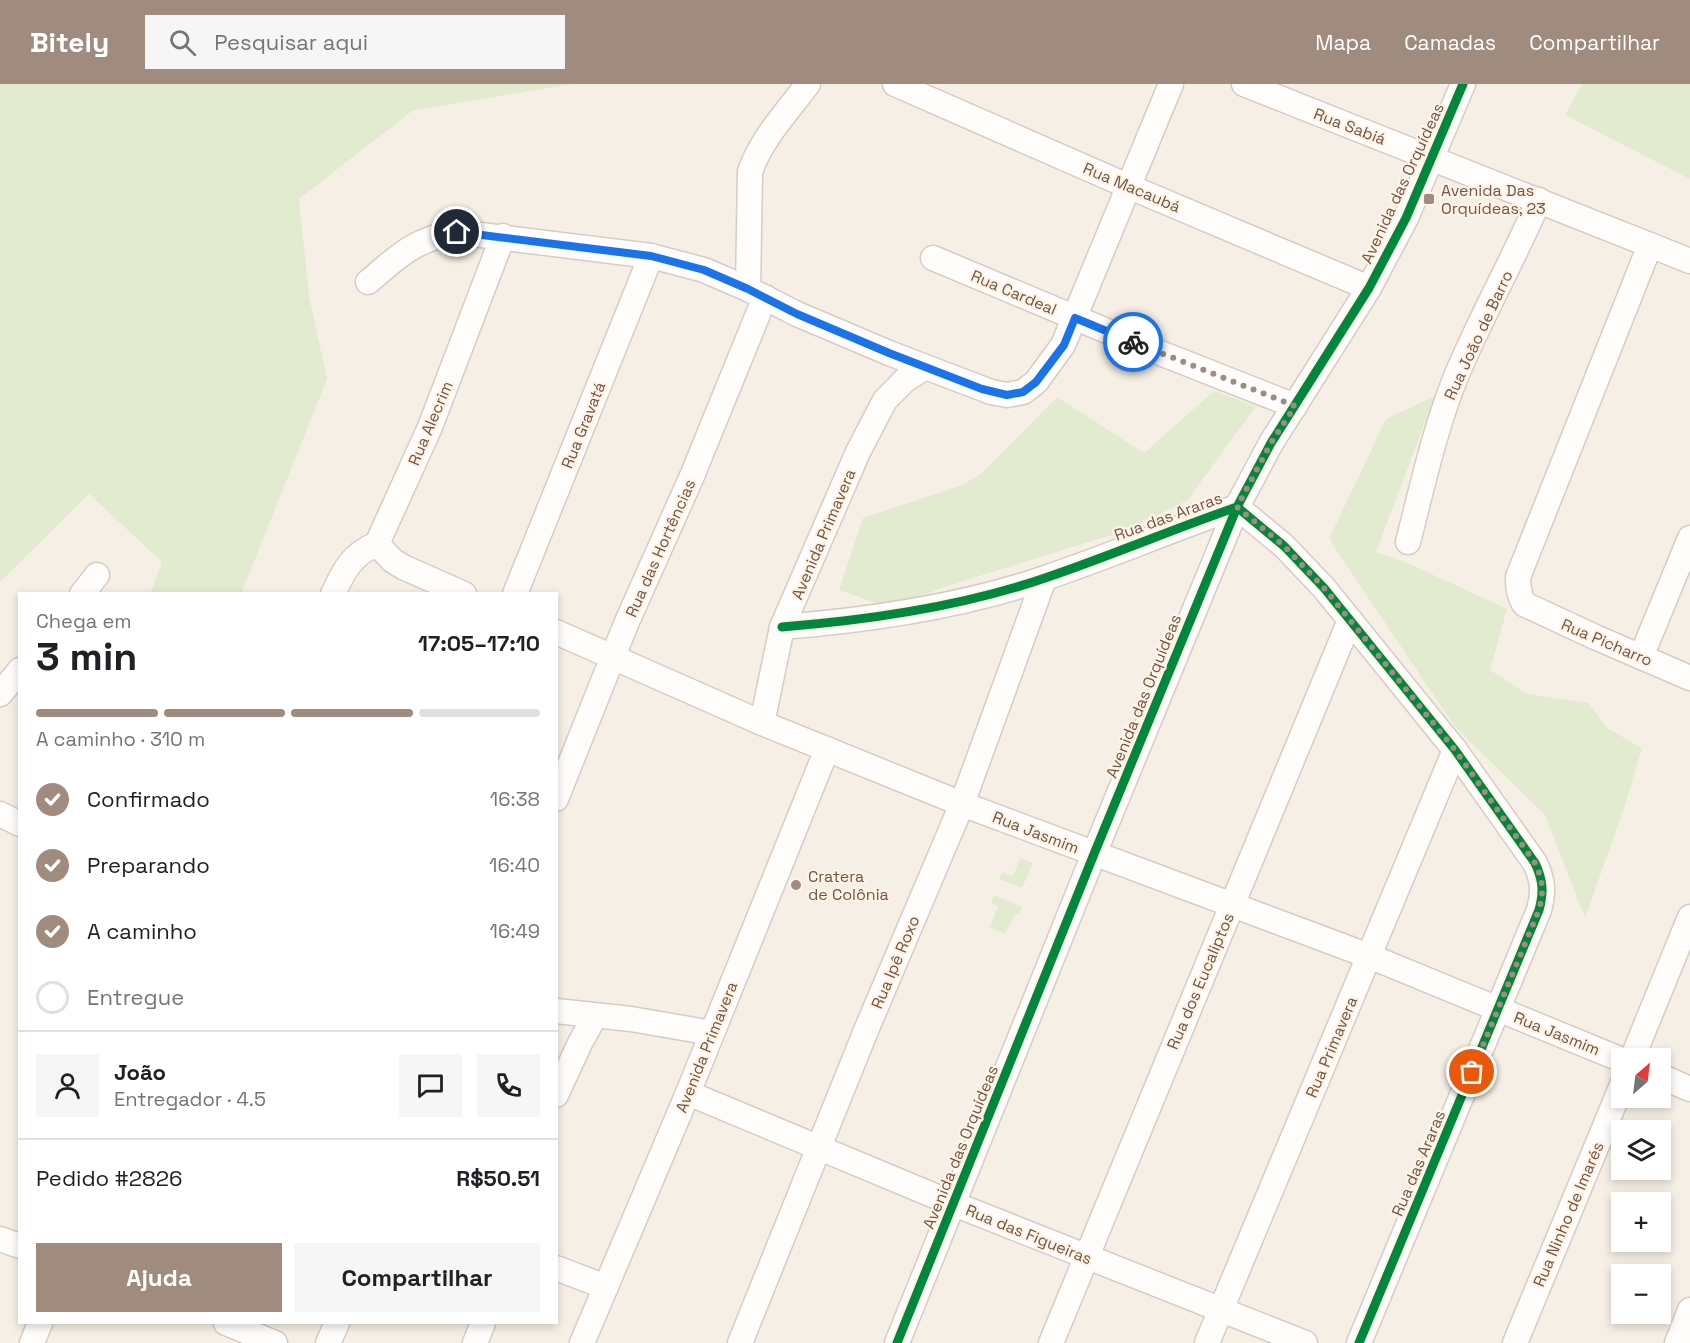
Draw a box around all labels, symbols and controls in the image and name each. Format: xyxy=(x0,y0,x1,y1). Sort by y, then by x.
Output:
search box xyxy=(145,15,565,69)
text: Bitely xyxy=(30,24,109,60)
icon: search xyxy=(166,26,199,59)
text: Pesquisar aqui xyxy=(214,28,368,56)
text: Mapa xyxy=(1315,29,1371,56)
text: Camadas xyxy=(1404,29,1496,56)
text: Compartilhar xyxy=(1529,29,1660,56)
street label: Avenida das Orquídeas xyxy=(1356,100,1449,267)
street label: Rua Sabiá xyxy=(1311,103,1389,150)
street label: Rua Macaubá xyxy=(1080,157,1184,217)
place label: Avenida Das Orquídeas, 23 xyxy=(1441,180,1546,219)
marker: Avenida Das Orquídeas, 23 xyxy=(1422,192,1436,206)
pin xyxy=(431,206,482,257)
icon: home xyxy=(440,215,473,248)
street label: Rua Cardeal xyxy=(968,265,1060,320)
street label: Rua João de Barro xyxy=(1439,267,1518,403)
courier xyxy=(1103,312,1163,372)
icon: bike xyxy=(1117,326,1150,359)
street label: Rua Alecrim xyxy=(403,378,458,469)
street label: Rua Gravatá xyxy=(557,379,610,472)
street label: Avenida Primavera xyxy=(786,466,860,603)
street label: Rua das Hortências xyxy=(621,476,700,621)
street label: Rua das Araras xyxy=(1111,487,1225,546)
text: Chega em xyxy=(36,608,131,634)
street label: Avenida das Orquídeas xyxy=(1101,611,1186,781)
street label: Rua Picharro xyxy=(1558,614,1656,671)
text: 17:05–17:10 xyxy=(418,629,540,657)
text: 3 min xyxy=(36,632,137,681)
text: A caminho · 310 m xyxy=(36,726,205,752)
icon: check xyxy=(36,783,69,816)
text: Confirmado xyxy=(87,785,210,813)
text: 16:38 xyxy=(490,786,540,812)
street label: Rua Jasmim xyxy=(989,806,1082,859)
icon: check xyxy=(36,849,69,882)
text: Preparando xyxy=(87,851,210,879)
text: 16:40 xyxy=(489,852,540,878)
place label: Cratera de Colônia xyxy=(808,866,889,905)
marker: Cratera de Colônia xyxy=(789,878,803,892)
street label: Rua dos Eucaliptos xyxy=(1162,910,1239,1053)
street label: Rua Ipê Roxo xyxy=(866,912,925,1012)
icon: check xyxy=(36,915,69,948)
text: A caminho xyxy=(87,917,197,945)
text: 16:49 xyxy=(490,918,540,944)
street label: Avenida Primavera xyxy=(671,978,742,1116)
text: Entregue xyxy=(87,983,184,1011)
street label: Rua Primavera xyxy=(1301,993,1362,1101)
street label: Rua Jasmim xyxy=(1511,1007,1603,1060)
pin xyxy=(1446,1046,1497,1097)
north arrow xyxy=(1611,1048,1671,1108)
map controls xyxy=(1611,1048,1671,1324)
button: person xyxy=(36,1054,99,1117)
button: chat xyxy=(399,1054,462,1117)
button: phone xyxy=(477,1054,540,1117)
icon: bag xyxy=(1455,1055,1488,1088)
text: João xyxy=(114,1058,166,1086)
street label: Avenida das Orquídeas xyxy=(918,1062,1003,1232)
text: Entregador · 4.5 xyxy=(114,1086,266,1112)
street label: Rua das Araras xyxy=(1387,1107,1450,1219)
button: layers xyxy=(1611,1120,1671,1180)
street label: Rua Ninho de Imarés xyxy=(1528,1138,1609,1290)
text: Pedido #2826 xyxy=(36,1164,182,1192)
text: R$50.51 xyxy=(456,1164,540,1192)
button: + xyxy=(1611,1192,1671,1252)
street label: Rua das Figueiras xyxy=(963,1200,1095,1269)
button: Ajuda xyxy=(36,1243,282,1312)
button: Compartilhar xyxy=(294,1243,540,1312)
button: − xyxy=(1611,1264,1671,1324)

